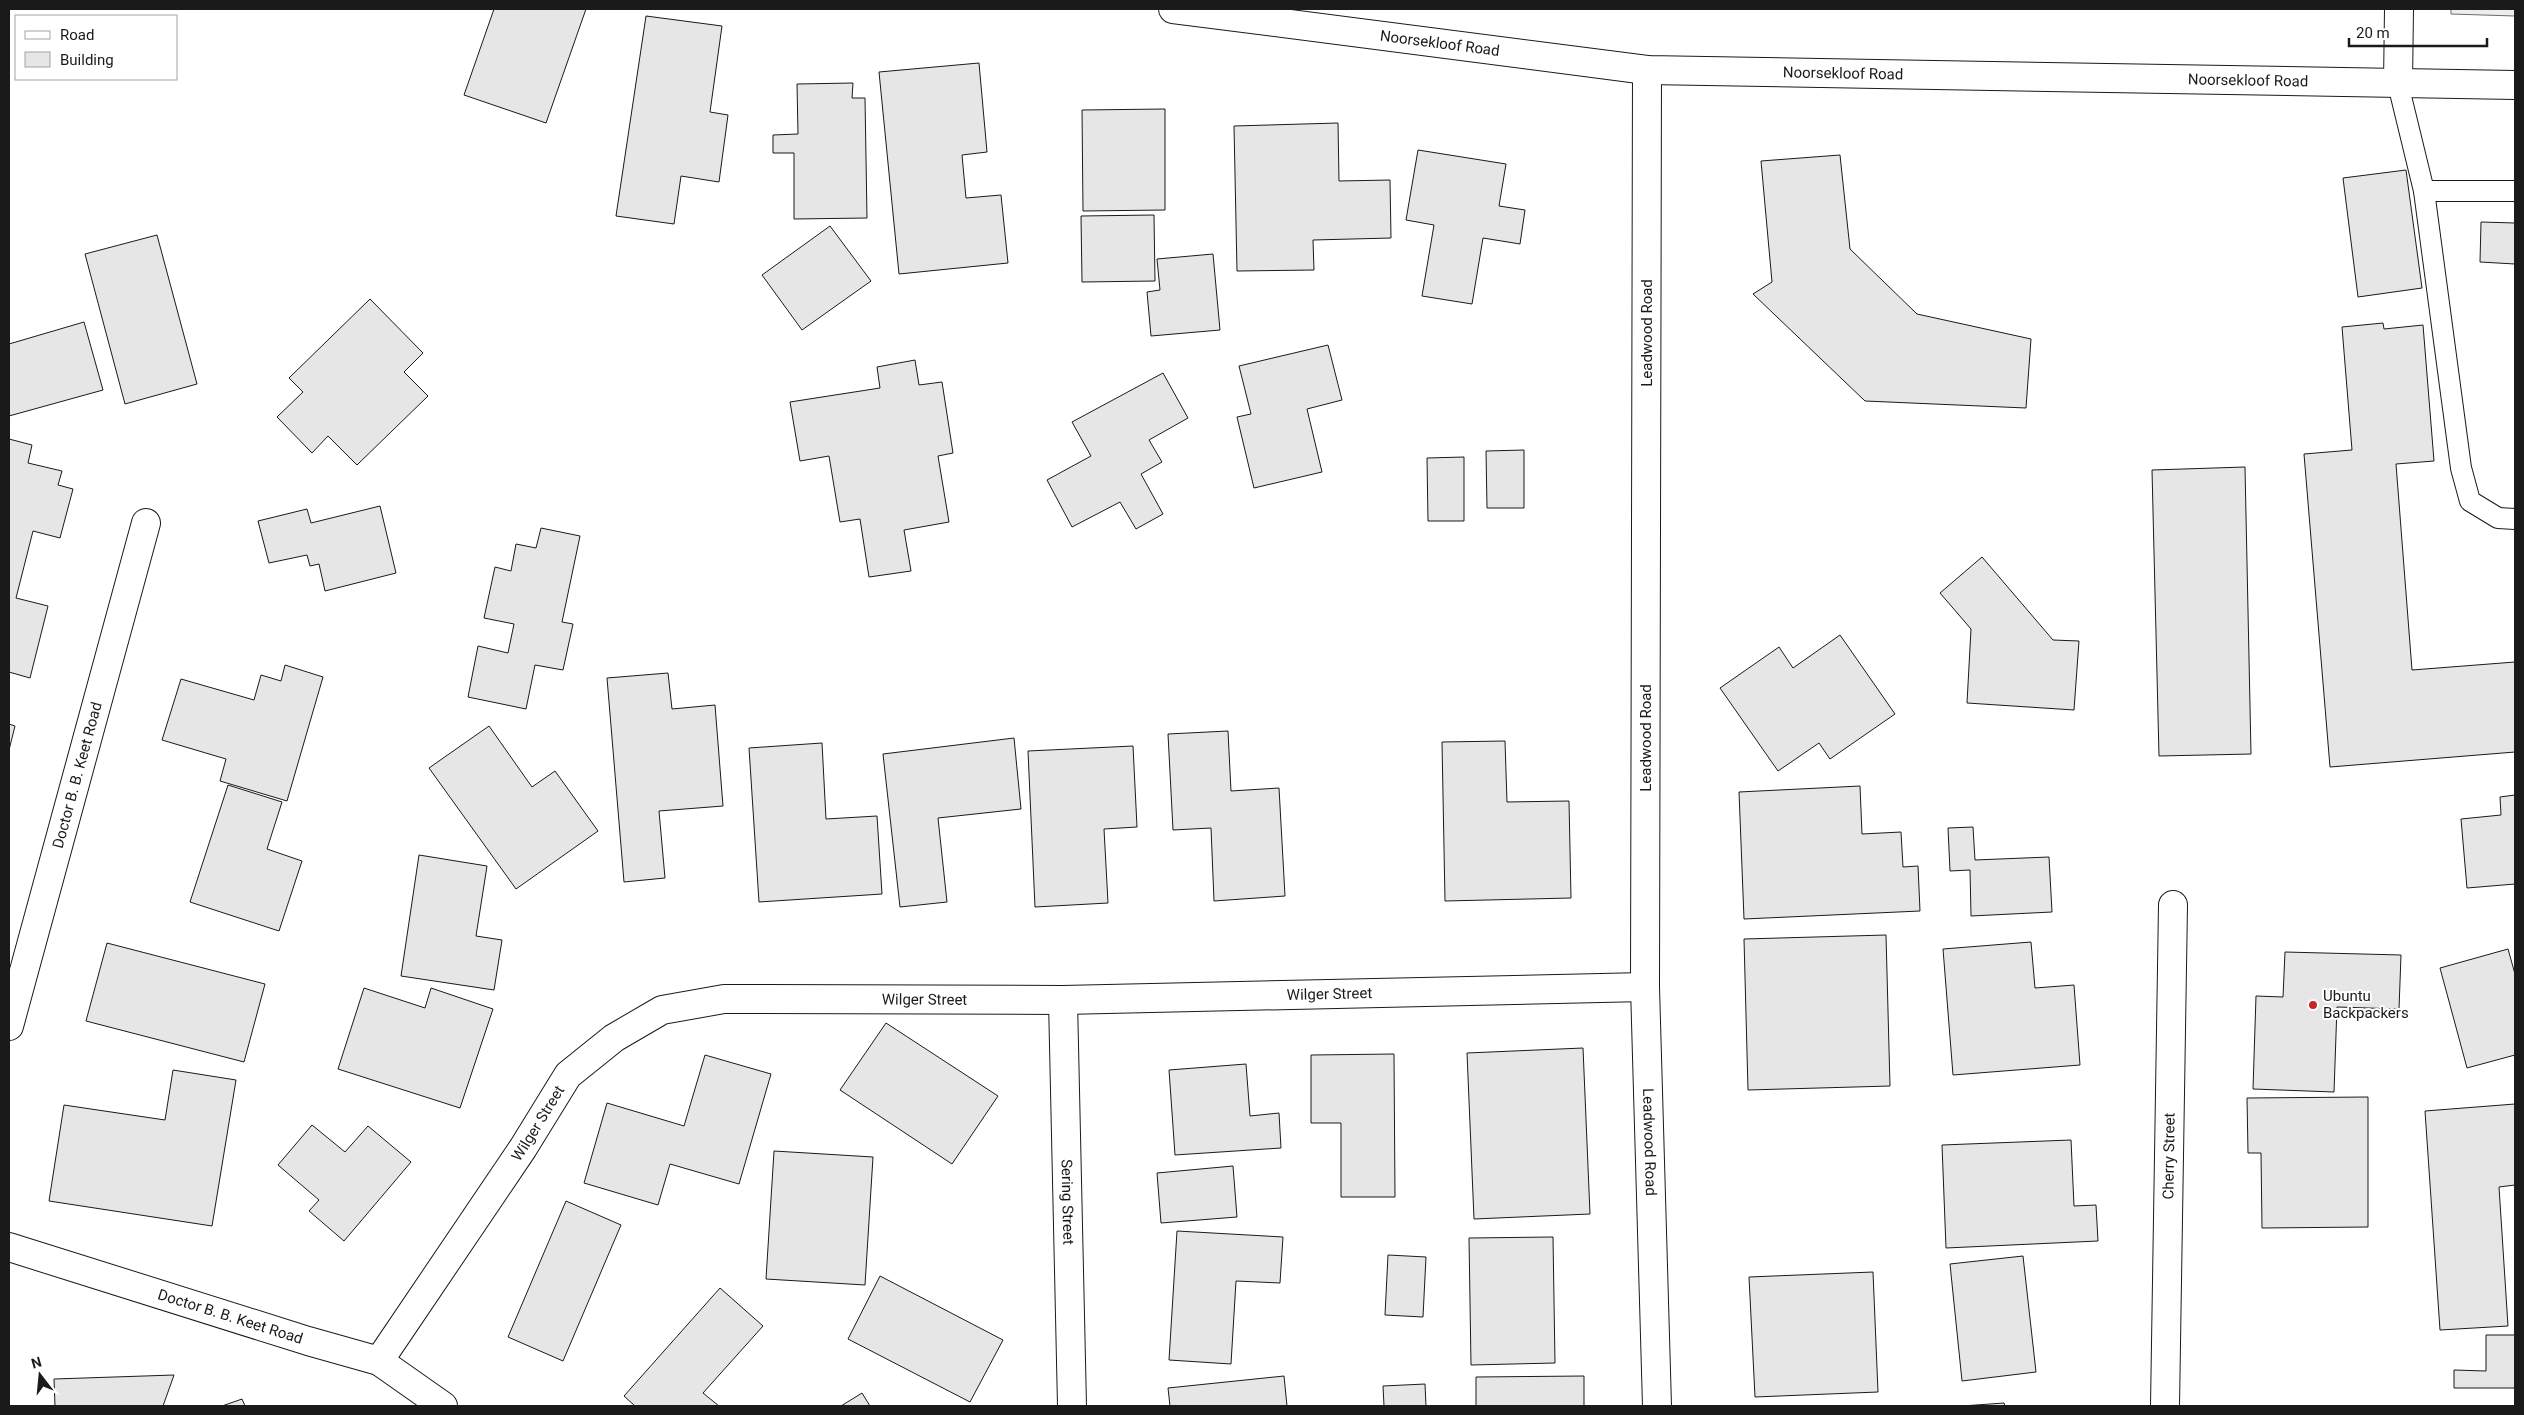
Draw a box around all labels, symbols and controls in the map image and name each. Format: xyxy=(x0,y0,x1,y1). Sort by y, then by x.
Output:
legend xyxy=(15,15,178,80)
scale bar xyxy=(2349,15,2486,47)
text: 20 m xyxy=(2356,24,2390,42)
text: Road xyxy=(60,26,94,44)
street label: Noorsekloof Road xyxy=(1379,27,1501,60)
text: Building xyxy=(60,51,114,69)
street label: Noorsekloof Road xyxy=(1783,63,1903,83)
street label: Noorsekloof Road xyxy=(2188,70,2308,90)
street label: Leadwood Road xyxy=(1638,279,1656,387)
street label: Leadwood Road xyxy=(1637,684,1655,792)
street label: Doctor B. B. Keet Road xyxy=(49,700,106,850)
street label: Wilger Street xyxy=(1287,984,1373,1004)
place label: Ubuntu Backpackers xyxy=(2323,987,2409,1022)
street label: Wilger Street xyxy=(882,990,967,1009)
marker: Ubuntu Backpackers xyxy=(2307,999,2319,1011)
street label: Wilger Street xyxy=(508,1082,568,1165)
street label: Leadwood Road xyxy=(1639,1088,1660,1196)
street label: Cherry Street xyxy=(2159,1112,2179,1200)
street label: Sering Street xyxy=(1058,1159,1077,1245)
street label: Doctor B. B. Keet Road xyxy=(156,1285,305,1348)
north arrow xyxy=(15,1350,65,1400)
text: N xyxy=(29,1353,43,1372)

